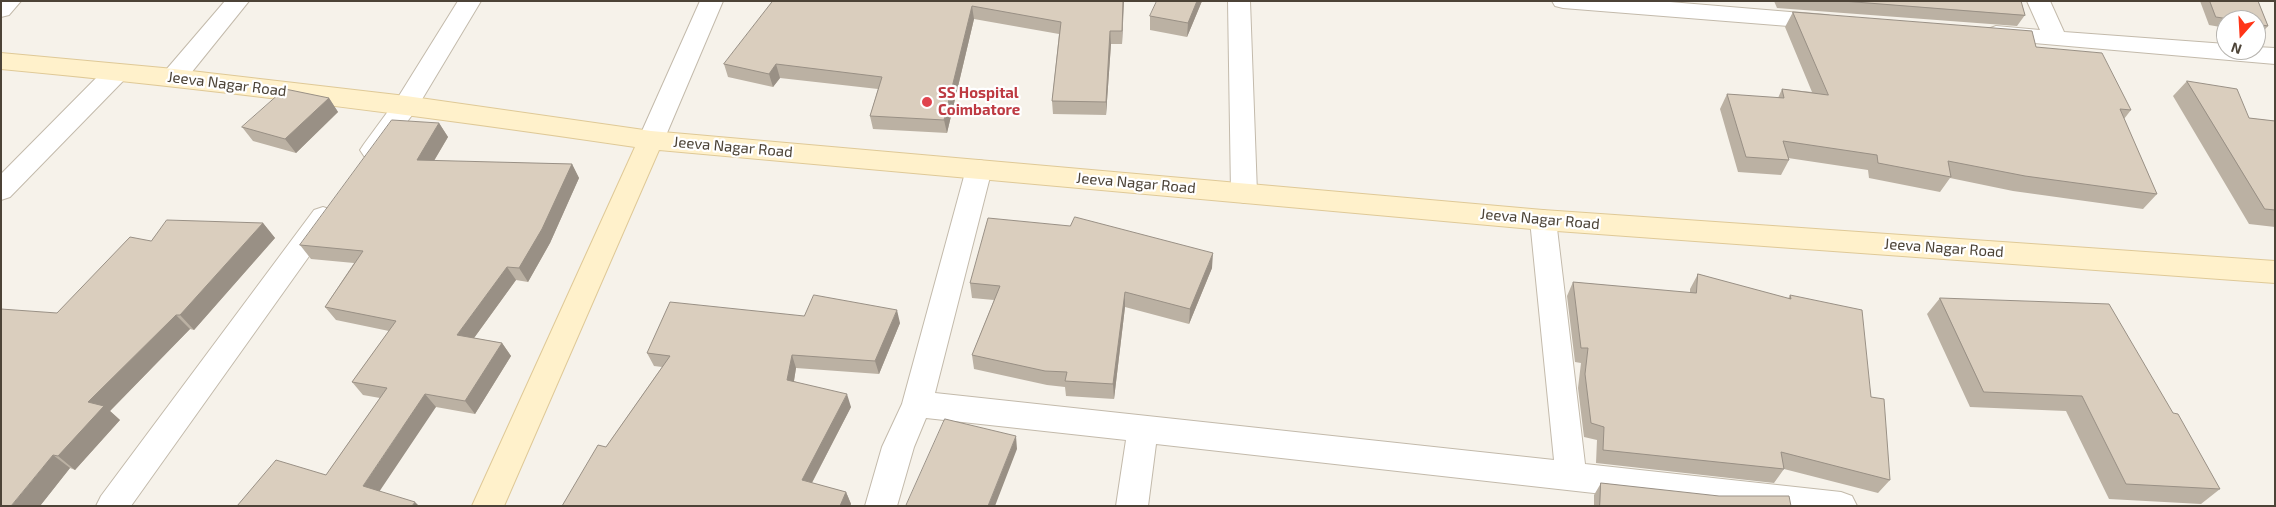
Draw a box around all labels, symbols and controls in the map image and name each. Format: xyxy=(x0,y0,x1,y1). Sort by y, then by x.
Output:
north arrow xyxy=(2216,10,2266,60)
text: N xyxy=(2229,39,2244,58)
street label: Jeeva Nagar Road xyxy=(166,68,288,100)
place label: SS Hospital Coimbatore xyxy=(938,84,1020,119)
marker: SS Hospital Coimbatore xyxy=(920,95,934,109)
street label: Jeeva Nagar Road xyxy=(673,133,793,161)
street label: Jeeva Nagar Road xyxy=(1076,169,1196,197)
street label: Jeeva Nagar Road xyxy=(1480,205,1600,233)
street label: Jeeva Nagar Road xyxy=(1884,235,2004,261)

